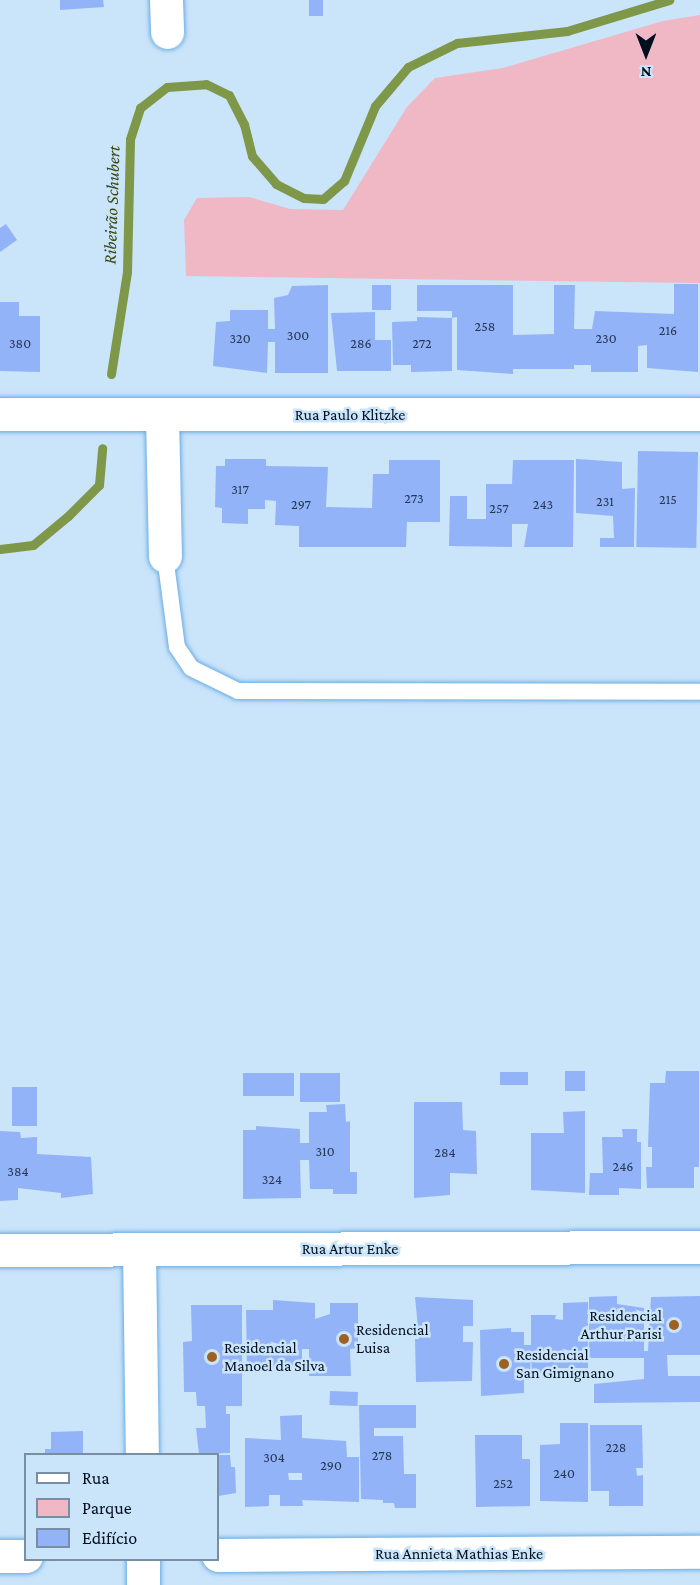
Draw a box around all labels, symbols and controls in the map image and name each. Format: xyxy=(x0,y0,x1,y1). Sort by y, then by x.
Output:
north arrow xyxy=(616,24,676,84)
text: N xyxy=(641,64,651,81)
water label: Ribeirão Schubert xyxy=(99,145,125,265)
house number: 258 xyxy=(475,318,495,334)
house number: 216 xyxy=(659,322,677,338)
house number: 300 xyxy=(287,327,309,343)
house number: 320 xyxy=(229,330,251,346)
house number: 230 xyxy=(595,330,617,346)
house number: 380 xyxy=(9,335,31,351)
house number: 286 xyxy=(350,335,372,351)
house number: 272 xyxy=(412,335,432,351)
street label: Rua Paulo Klitzke xyxy=(295,405,405,425)
house number: 317 xyxy=(231,481,249,497)
house number: 273 xyxy=(404,490,424,506)
house number: 215 xyxy=(659,491,677,507)
house number: 231 xyxy=(596,493,614,509)
house number: 297 xyxy=(291,496,311,512)
house number: 243 xyxy=(533,496,553,512)
house number: 257 xyxy=(489,500,509,516)
house number: 310 xyxy=(315,1143,335,1159)
house number: 284 xyxy=(434,1144,456,1160)
house number: 246 xyxy=(613,1158,633,1174)
house number: 384 xyxy=(7,1163,29,1179)
house number: 324 xyxy=(262,1171,282,1187)
street label: Rua Artur Enke xyxy=(302,1239,398,1259)
place label: Residencial Arthur Parisi xyxy=(581,1306,662,1344)
marker: Residencial Arthur Parisi xyxy=(667,1318,681,1332)
place label: Residencial Luisa xyxy=(356,1320,429,1358)
marker: Residencial Luisa xyxy=(337,1332,351,1346)
place label: Residencial Manoel da Silva xyxy=(224,1338,325,1376)
place label: Residencial San Gimignano xyxy=(516,1345,614,1383)
marker: Residencial Manoel da Silva xyxy=(205,1350,219,1364)
marker: Residencial San Gimignano xyxy=(497,1357,511,1371)
house number: 228 xyxy=(606,1439,626,1455)
house number: 278 xyxy=(372,1447,392,1463)
house number: 304 xyxy=(263,1449,285,1465)
legend xyxy=(24,1453,219,1561)
house number: 290 xyxy=(320,1457,342,1473)
house number: 240 xyxy=(553,1465,575,1481)
text: Rua xyxy=(82,1468,110,1488)
house number: 252 xyxy=(493,1475,513,1491)
text: Parque xyxy=(82,1498,132,1518)
text: Edifício xyxy=(82,1528,137,1548)
street label: Rua Annieta Mathias Enke xyxy=(375,1544,543,1564)

